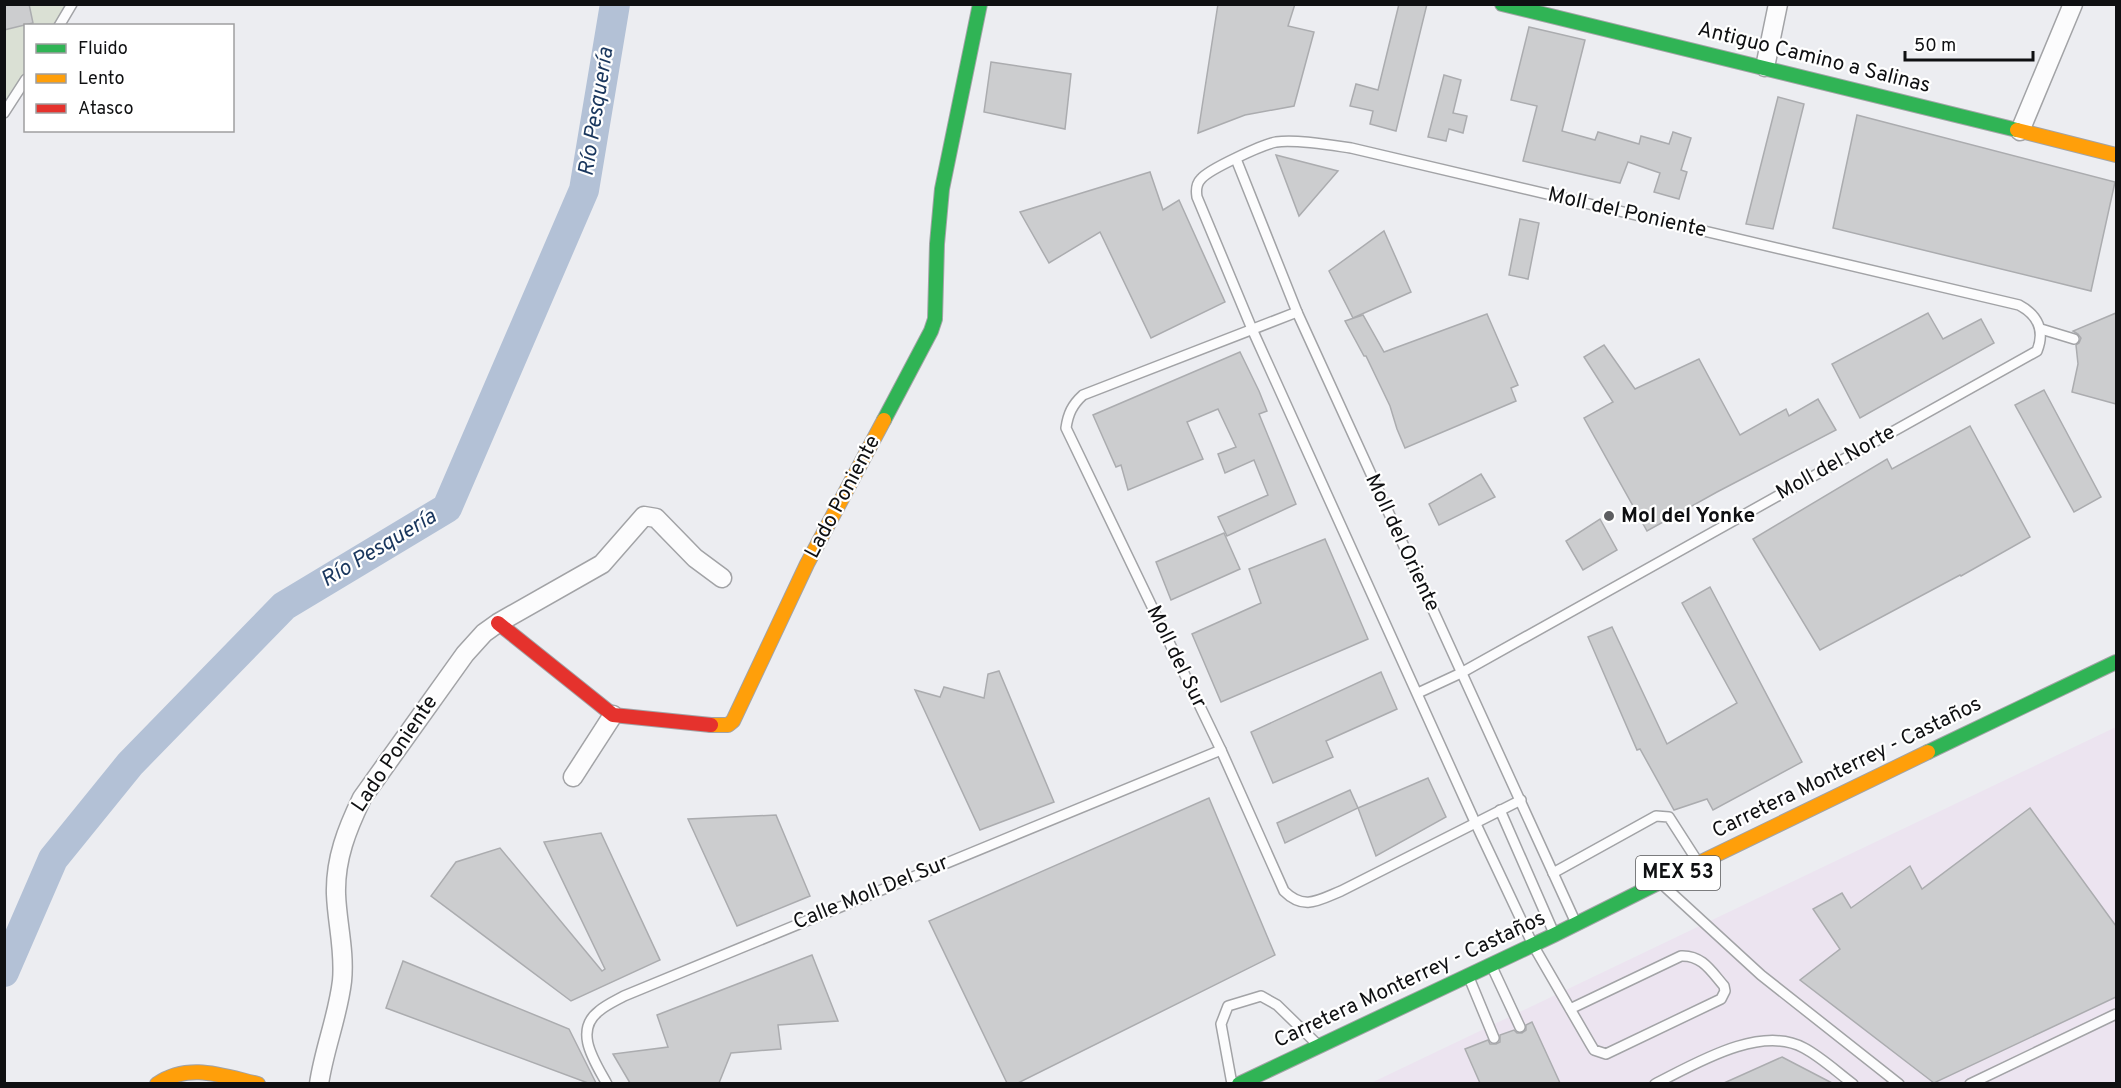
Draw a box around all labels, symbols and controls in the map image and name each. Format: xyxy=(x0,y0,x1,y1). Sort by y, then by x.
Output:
street label: Antiguo Camino a Salinas xyxy=(1695,16,1933,100)
legend xyxy=(24,24,234,132)
scale bar xyxy=(1905,24,2032,62)
text: 50 m xyxy=(1914,35,1956,58)
text: Fluido xyxy=(78,38,128,61)
water label: Río Pesquería xyxy=(573,45,621,178)
text: Lento xyxy=(78,68,124,91)
text: Atasco xyxy=(78,98,134,121)
street label: Moll del Poniente xyxy=(1545,182,1709,244)
street label: Moll del Norte xyxy=(1772,419,1900,507)
street label: Lado Poniente xyxy=(799,431,887,563)
street label: Moll del Oriente xyxy=(1358,470,1446,616)
place label: Mol del Yonke xyxy=(1621,503,1755,530)
water label: Río Pesquería xyxy=(316,504,442,594)
marker: Mol del Yonke xyxy=(1602,509,1616,523)
street label: Moll del Sur xyxy=(1140,601,1212,713)
street label: Lado Poniente xyxy=(346,690,444,818)
street label: Carretera Monterrey - Castaños xyxy=(1708,691,1986,845)
street label: Calle Moll Del Sur xyxy=(789,850,953,936)
road number: MEX 53 xyxy=(1636,856,1720,890)
street label: Carretera Monterrey - Castaños xyxy=(1270,905,1550,1055)

